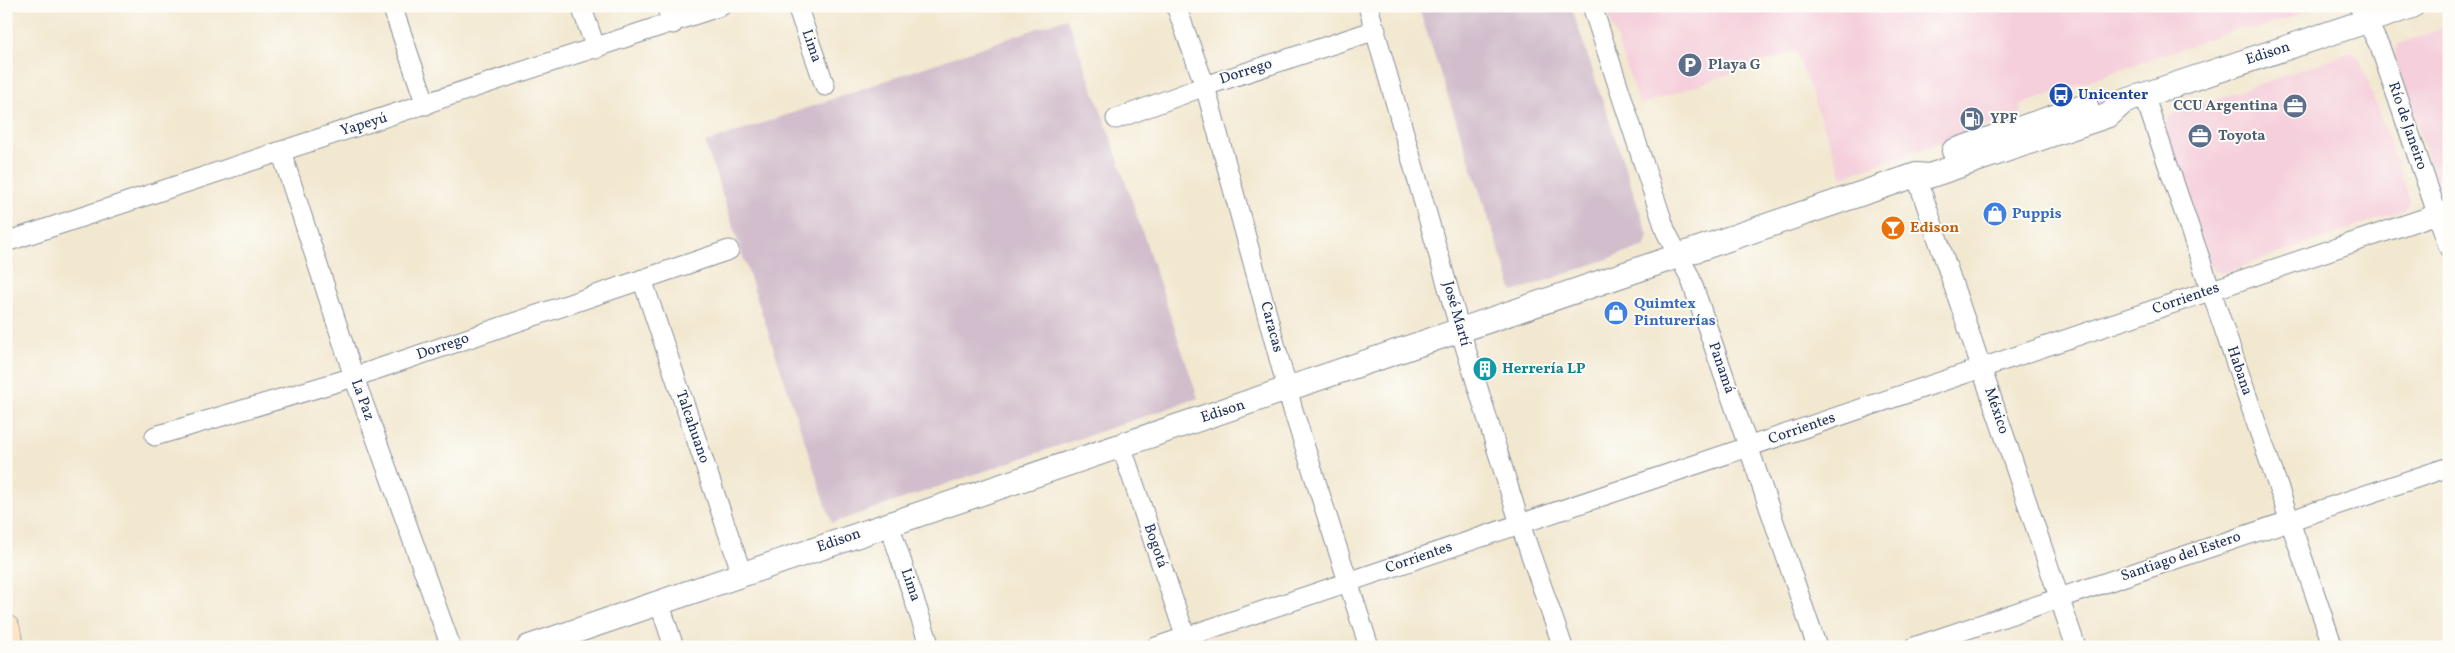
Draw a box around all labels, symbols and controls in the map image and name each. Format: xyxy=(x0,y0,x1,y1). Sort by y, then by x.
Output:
street label: Lima xyxy=(796,27,826,65)
street label: Edison xyxy=(2243,37,2293,71)
parking icon: Playa G xyxy=(1677,52,1703,78)
street label: Dorrego xyxy=(1217,54,1275,90)
place label: Playa G xyxy=(1708,55,1761,76)
street label: Río de Janeiro xyxy=(2382,79,2432,173)
bus stop icon: Unicenter xyxy=(2048,82,2074,108)
place label: Unicenter xyxy=(2078,85,2148,106)
office icon: CCU Argentina xyxy=(2282,93,2308,119)
place label: CCU Argentina xyxy=(2173,96,2278,117)
fuel station icon: YPF xyxy=(1959,106,1985,132)
street label: Yapeyú xyxy=(338,108,390,142)
place label: YPF xyxy=(1990,109,2018,130)
office icon: Toyota xyxy=(2187,123,2213,149)
place label: Toyota xyxy=(2218,126,2266,147)
shop icon: Puppis xyxy=(1982,201,2008,227)
place label: Puppis xyxy=(2012,204,2062,225)
bar icon: Edison xyxy=(1880,215,1906,241)
place label: Edison xyxy=(1910,218,1959,239)
street label: Corrientes xyxy=(2150,278,2222,320)
street label: José Martí xyxy=(1437,279,1475,350)
place label: Quimtex Pinturerías xyxy=(1634,294,1716,332)
street label: Caracas xyxy=(1254,299,1288,355)
shop icon: Quimtex Pinturerías xyxy=(1603,300,1629,326)
street label: Dorrego xyxy=(414,328,472,366)
street label: Panamá xyxy=(1702,339,1740,397)
street label: Habana xyxy=(2221,344,2257,398)
building icon: Herrería LP xyxy=(1472,356,1498,382)
place label: Herrería LP xyxy=(1502,359,1586,380)
street label: La Paz xyxy=(345,376,379,424)
street label: México xyxy=(1978,385,2014,437)
street label: Talcahuano xyxy=(670,388,714,466)
street label: Edison xyxy=(1198,395,1248,429)
street label: Corrientes xyxy=(1766,408,1838,450)
street label: Bogotá xyxy=(1138,521,1172,571)
street label: Edison xyxy=(814,524,864,558)
street label: Santiago del Estero xyxy=(2118,527,2244,587)
street label: Corrientes xyxy=(1383,537,1455,579)
street label: Lima xyxy=(895,566,925,604)

